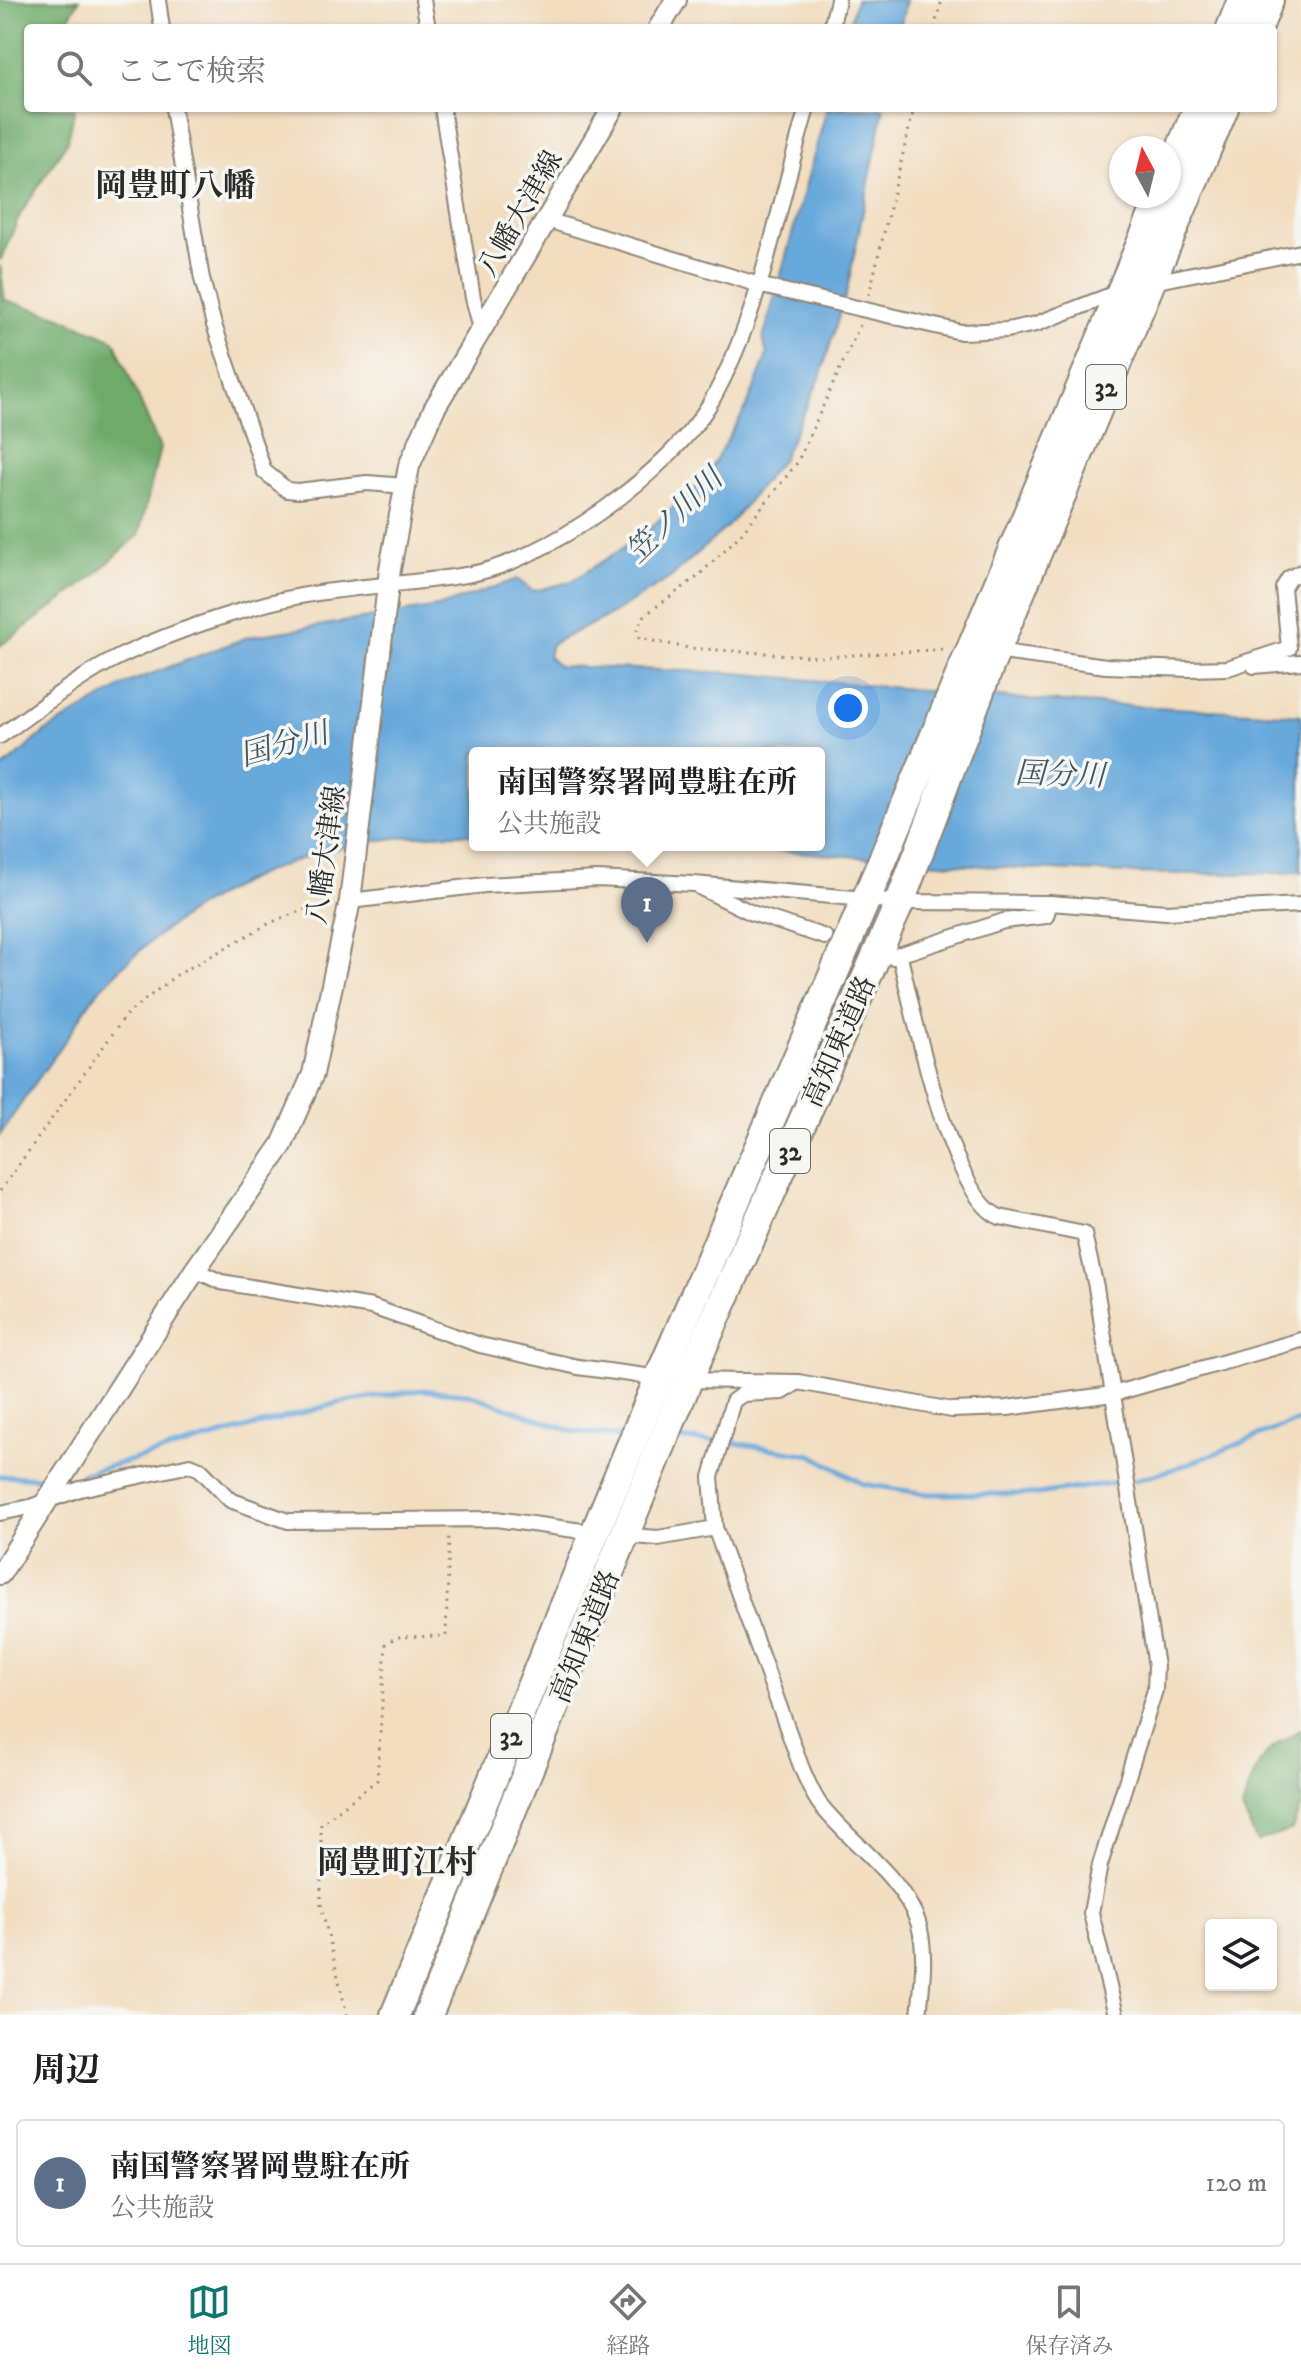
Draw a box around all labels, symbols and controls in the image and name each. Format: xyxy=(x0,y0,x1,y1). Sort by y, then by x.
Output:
search box xyxy=(24,24,1277,112)
icon: search xyxy=(52,46,96,90)
text: ここで検索 xyxy=(116,54,266,91)
north arrow xyxy=(1109,136,1181,208)
street label: 八幡大津線 xyxy=(470,144,570,283)
district label: 岡豊町八幡 xyxy=(95,167,255,207)
road number: 32 xyxy=(1086,365,1126,409)
water label: 笠ノ川川 xyxy=(619,459,733,571)
your location xyxy=(828,688,868,728)
water label: 国分川 xyxy=(236,714,336,776)
popup xyxy=(469,747,825,851)
water label: 国分川 xyxy=(1014,755,1109,796)
text: 南国警察署岡豊駐在所 xyxy=(497,765,797,802)
street label: 八幡大津線 xyxy=(299,783,354,927)
text: 公共施設 xyxy=(497,808,601,841)
pin: 1 xyxy=(621,877,673,943)
street label: 高知東道路 xyxy=(795,971,884,1113)
road number: 32 xyxy=(770,1129,810,1173)
street label: 高知東道路 xyxy=(543,1565,628,1708)
road number: 32 xyxy=(491,1714,531,1758)
district label: 岡豊町江村 xyxy=(317,1844,477,1884)
map controls xyxy=(1205,1919,1277,1991)
button: layers xyxy=(1205,1919,1277,1991)
text: 周辺 xyxy=(32,2050,100,2092)
text: 南国警察署岡豊駐在所 xyxy=(110,2149,410,2186)
text: 1 xyxy=(55,2167,65,2200)
text: 120 m xyxy=(1206,2167,1267,2200)
text: 公共施設 xyxy=(110,2192,214,2225)
tab: 地図 xyxy=(187,2280,232,2360)
tab: 経路 xyxy=(606,2280,651,2360)
tab: 保存済み xyxy=(1025,2280,1114,2360)

